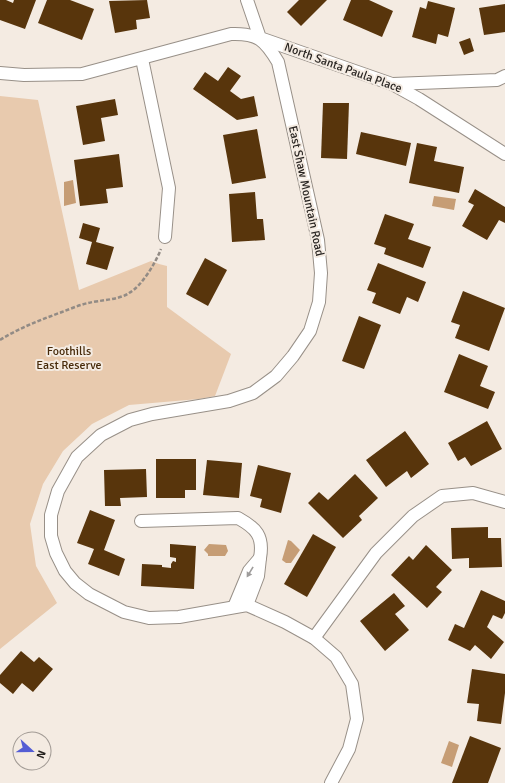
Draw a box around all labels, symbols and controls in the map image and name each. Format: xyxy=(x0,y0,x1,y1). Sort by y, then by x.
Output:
street label: North Santa Paula Place xyxy=(282,40,404,96)
street label: East Shaw Mountain Road xyxy=(285,124,327,258)
park label: Foothills East Reserve xyxy=(36,344,102,373)
one-way arrow xyxy=(247,566,254,578)
north arrow xyxy=(12,731,52,771)
text: N xyxy=(33,749,48,760)

